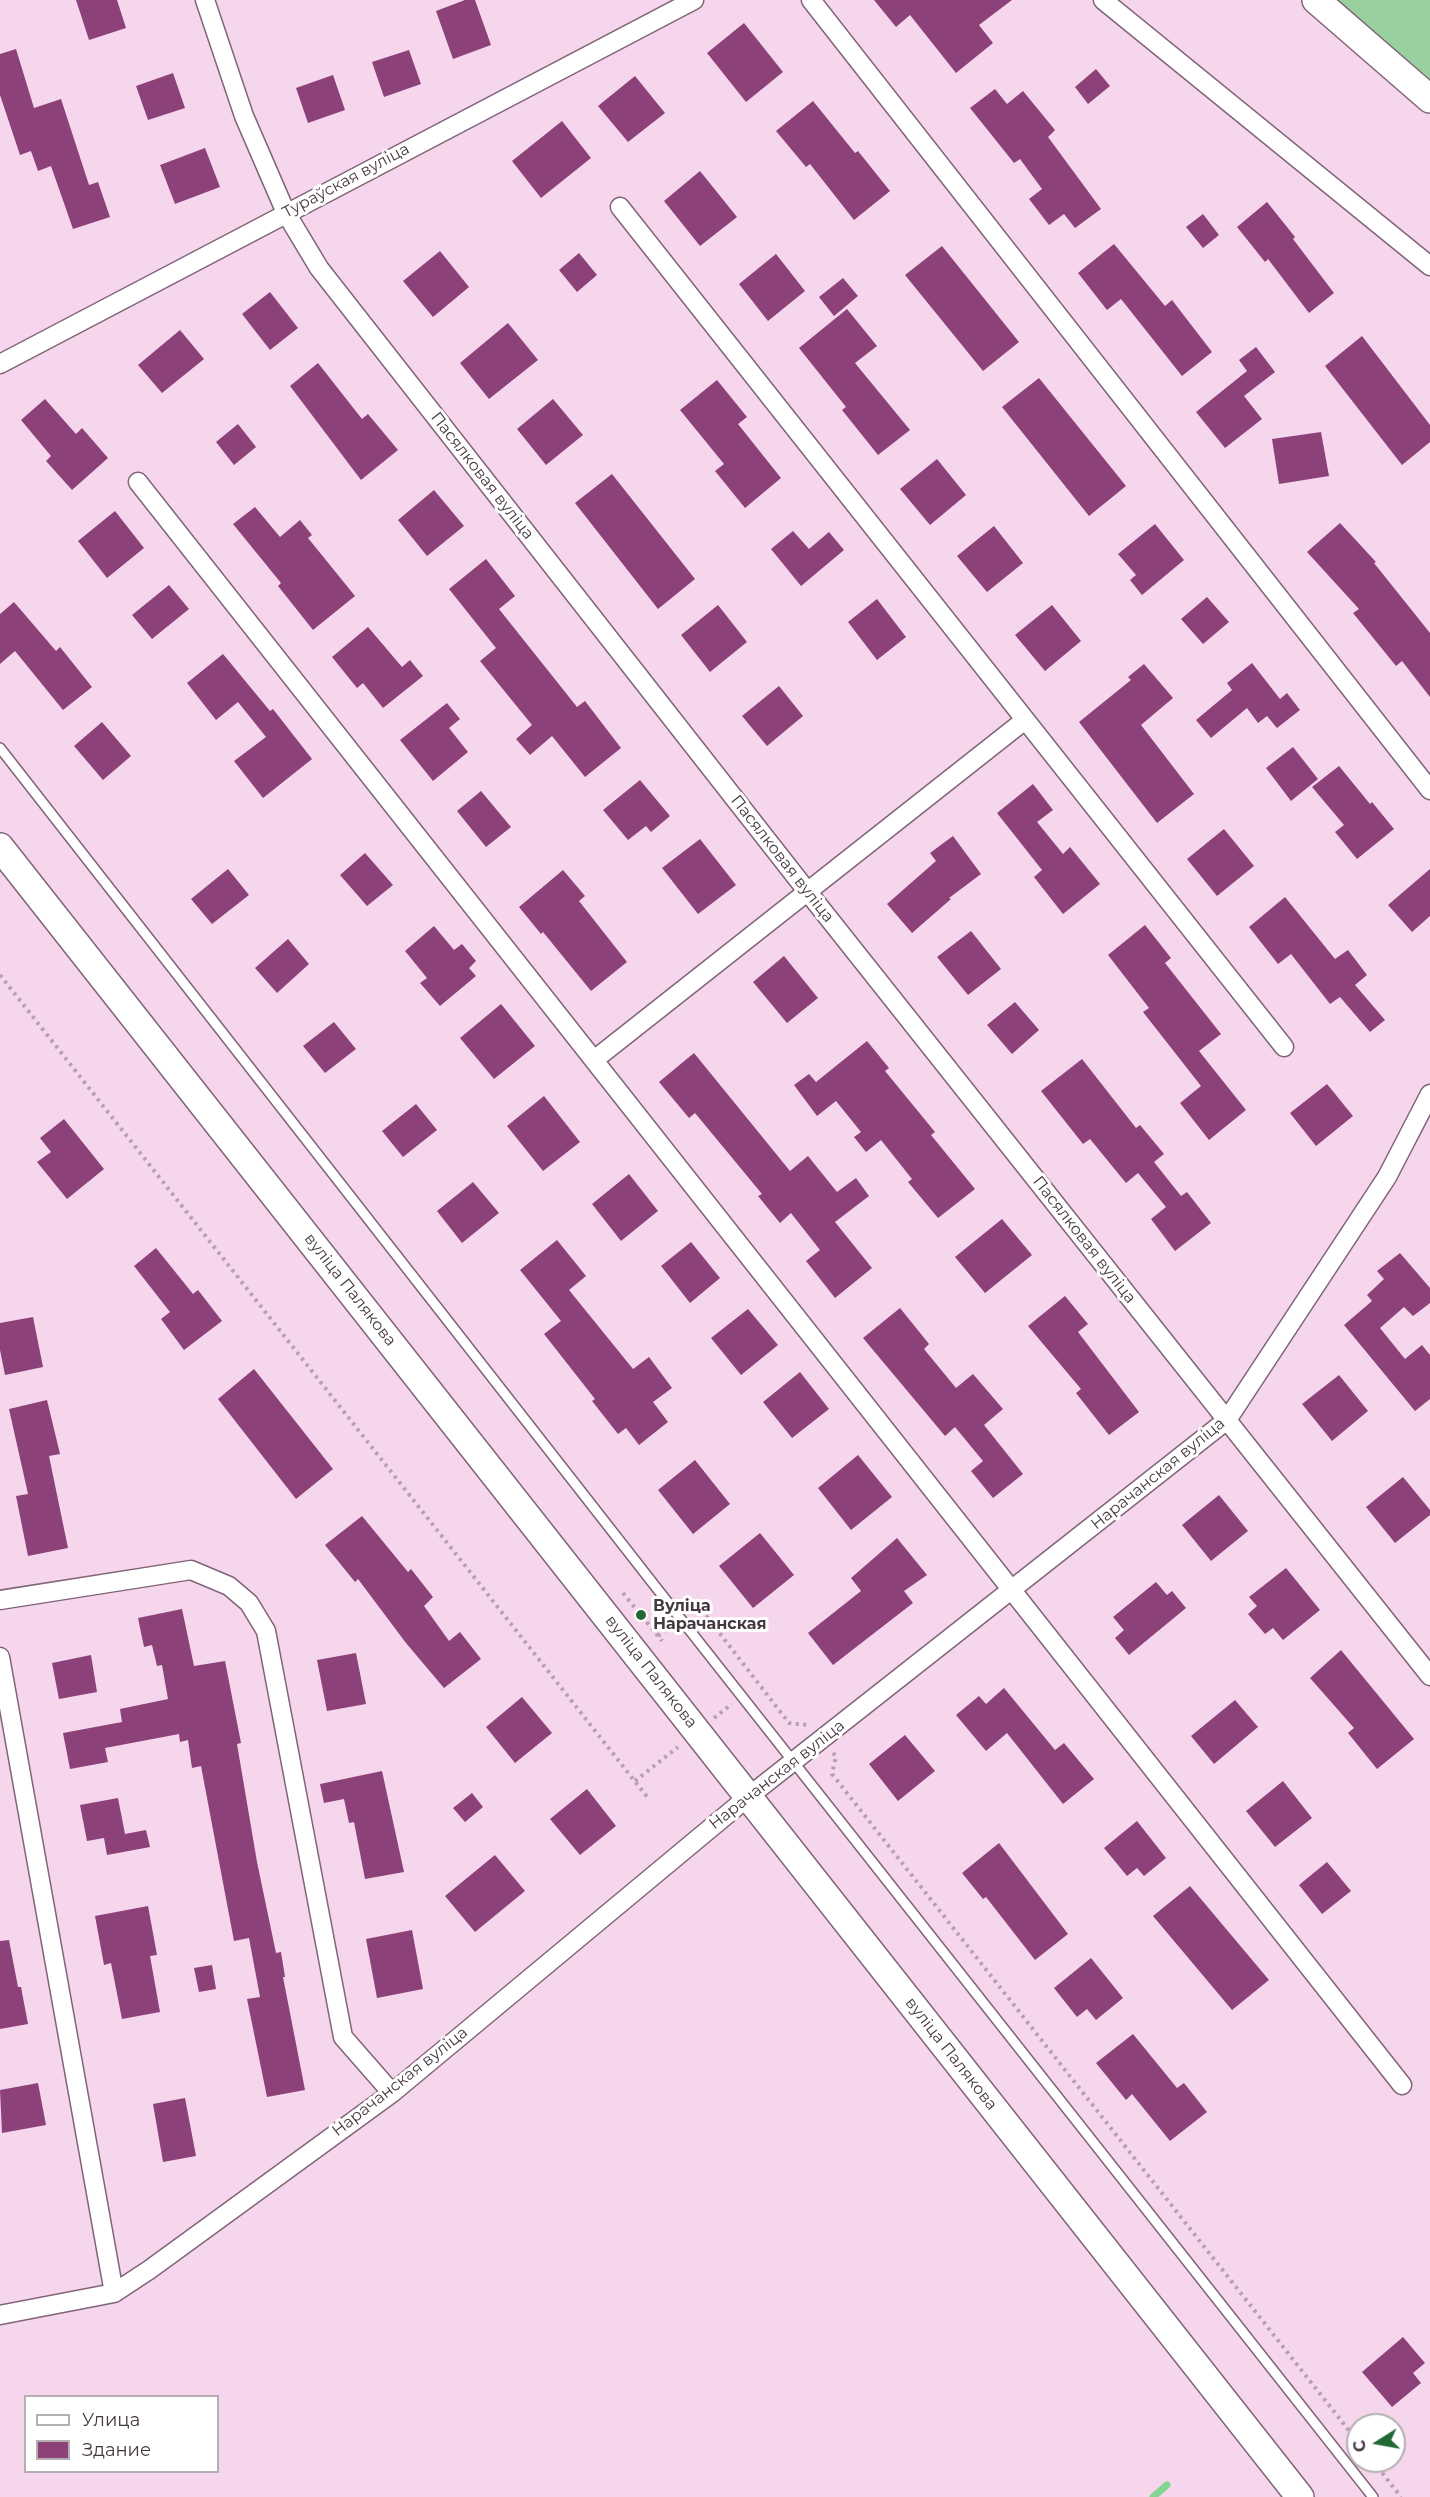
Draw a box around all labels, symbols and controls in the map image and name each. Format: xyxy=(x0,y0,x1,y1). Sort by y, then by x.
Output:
street label: Тураўская вуліца xyxy=(279,139,413,223)
street label: Пасялковая вуліца xyxy=(426,409,538,543)
street label: Пасялковая вуліца xyxy=(726,792,838,926)
street label: Пасялковая вуліца xyxy=(1028,1173,1140,1307)
street label: вуліца Палякова xyxy=(300,1230,400,1350)
street label: Нарачанская вуліца xyxy=(1087,1414,1229,1534)
place label: Вуліца Нарачанская xyxy=(653,1596,767,1634)
marker: Вуліца Нарачанская xyxy=(634,1608,648,1622)
street label: вуліца Палякова xyxy=(601,1612,701,1732)
street label: Нарачанская вуліца xyxy=(705,1716,849,1834)
street label: вуліца Палякова xyxy=(901,1994,1001,2114)
street label: Нарачанская вуліца xyxy=(328,2023,472,2141)
legend xyxy=(24,2395,219,2473)
text: Улица xyxy=(82,2409,140,2431)
north arrow xyxy=(1346,2413,1406,2473)
text: Здание xyxy=(82,2439,151,2461)
text: С xyxy=(1349,2439,1370,2454)

